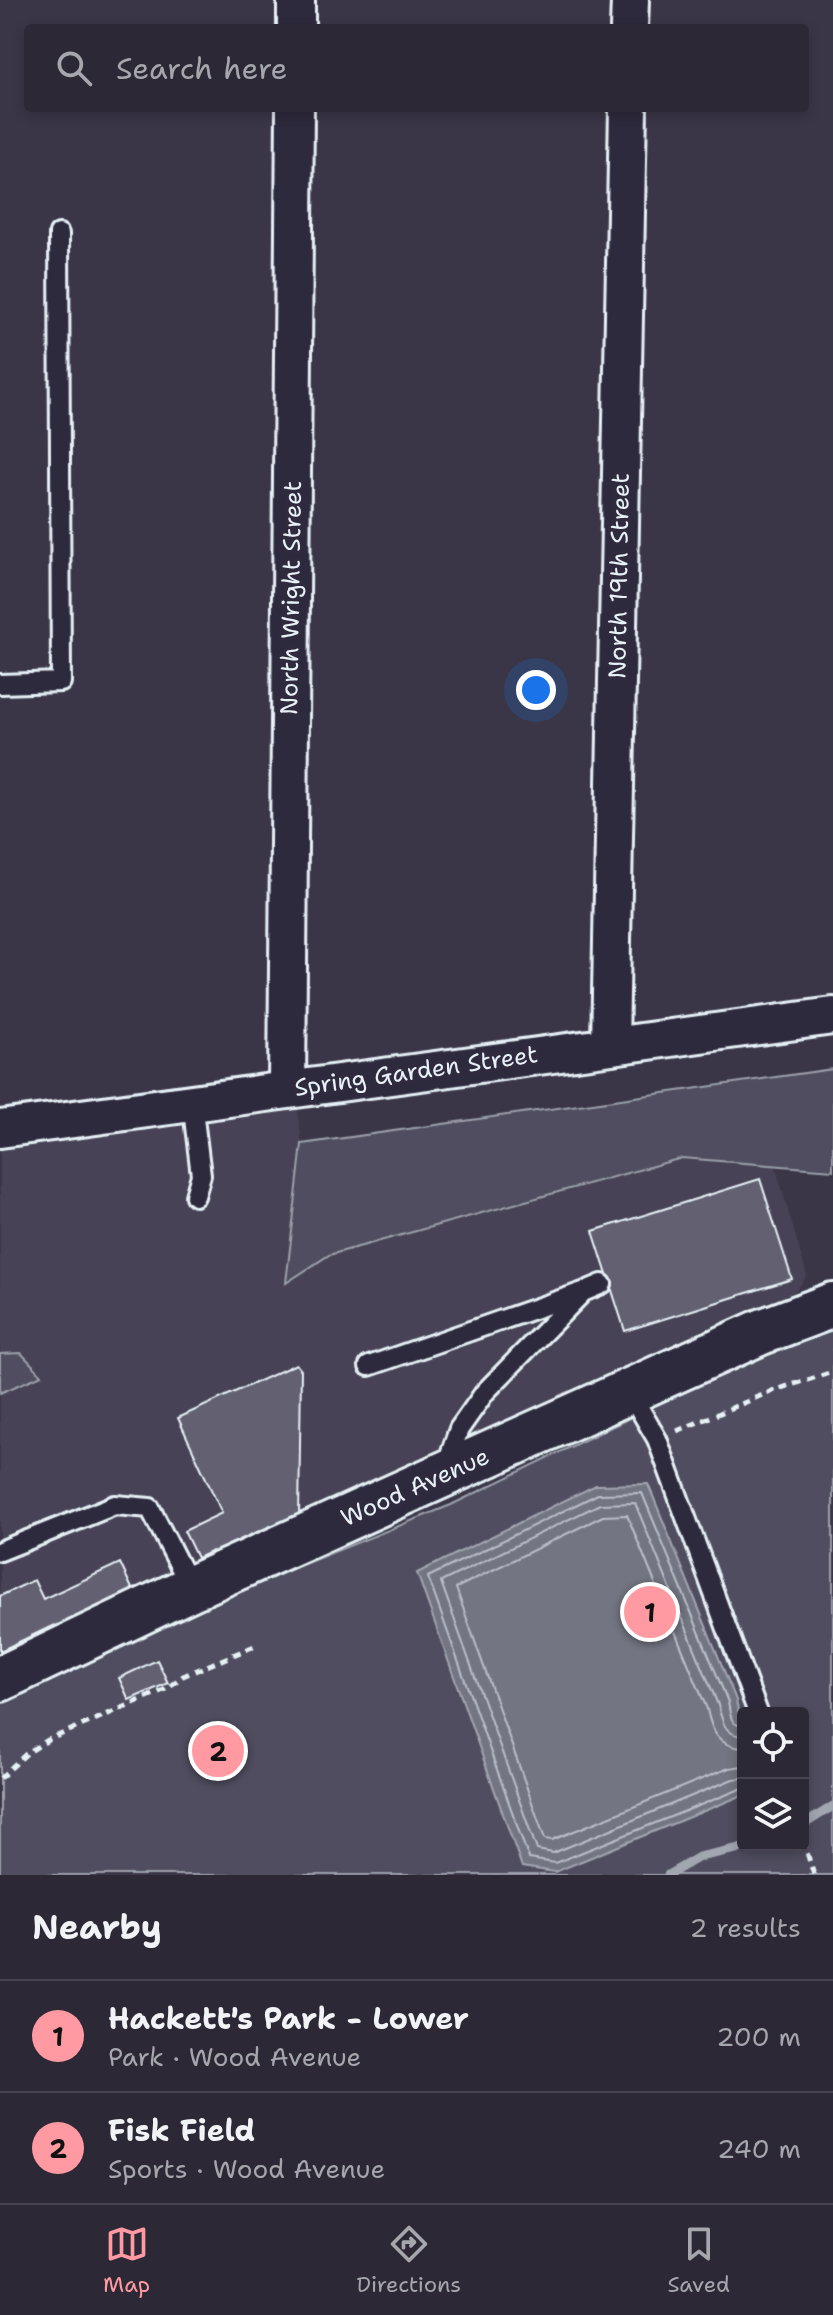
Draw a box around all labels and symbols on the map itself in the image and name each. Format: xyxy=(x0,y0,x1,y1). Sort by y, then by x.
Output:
street label: North 19th Street xyxy=(601,473,637,679)
street label: North Wright Street xyxy=(273,481,309,715)
your location xyxy=(516,670,556,710)
street label: Spring Garden Street xyxy=(292,1038,540,1104)
street label: Wood Avenue xyxy=(336,1440,494,1534)
pin: 1 xyxy=(624,1582,676,1642)
pin: 2 xyxy=(192,1721,244,1781)

